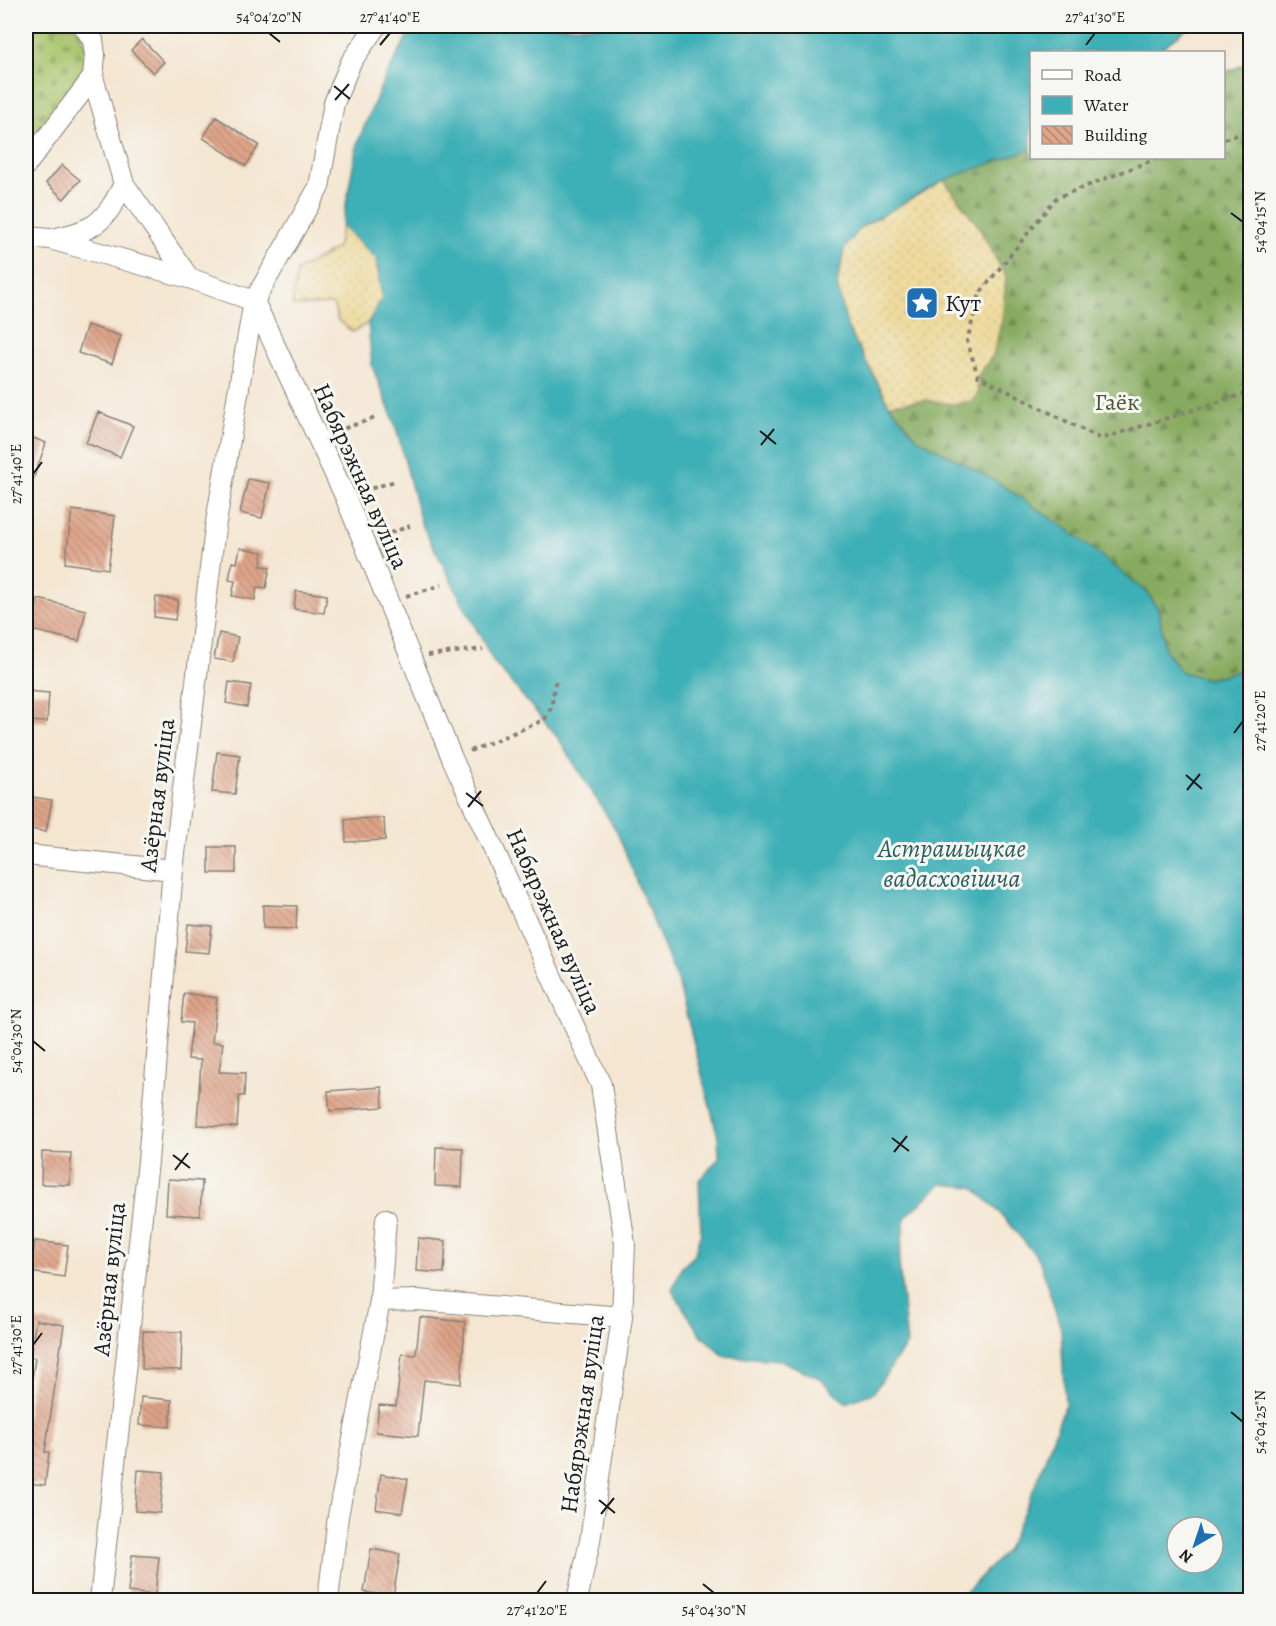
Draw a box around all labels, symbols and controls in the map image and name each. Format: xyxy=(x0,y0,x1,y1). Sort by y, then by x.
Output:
text: 54°04'20"N xyxy=(236,7,302,27)
text: 27°41'40"E xyxy=(360,7,420,27)
text: 27°41'30"E xyxy=(1065,7,1125,27)
legend xyxy=(1030,51,1225,159)
text: Road xyxy=(1084,63,1122,87)
text: Water xyxy=(1083,93,1129,117)
text: Building xyxy=(1084,123,1148,147)
text: 54°04'15"N xyxy=(1250,191,1270,253)
place icon: Кут xyxy=(904,285,940,321)
place label: Кут xyxy=(945,287,981,319)
street label: Набярэжная вуліца xyxy=(306,378,416,574)
park label: Гаёк xyxy=(1095,386,1139,418)
text: 27°41'40"E xyxy=(6,444,26,504)
text: 27°41'20"E xyxy=(1250,691,1270,751)
street label: Азёрная вуліца xyxy=(132,716,182,875)
street label: Набярэжная вуліца xyxy=(499,823,609,1019)
water label: Астрашыцкае вадасховішча xyxy=(876,831,1026,896)
text: 54°04'30"N xyxy=(6,1008,26,1073)
street label: Азёрная вуліца xyxy=(85,1200,133,1359)
street label: Набярэжная вуліца xyxy=(552,1313,612,1515)
text: 27°41'30"E xyxy=(6,1315,26,1375)
text: 54°04'25"N xyxy=(1250,1390,1270,1454)
north arrow xyxy=(1165,1515,1225,1575)
text: N xyxy=(1174,1543,1198,1568)
text: 27°41'20"E xyxy=(507,1600,567,1620)
text: 54°04'30"N xyxy=(682,1600,747,1620)

